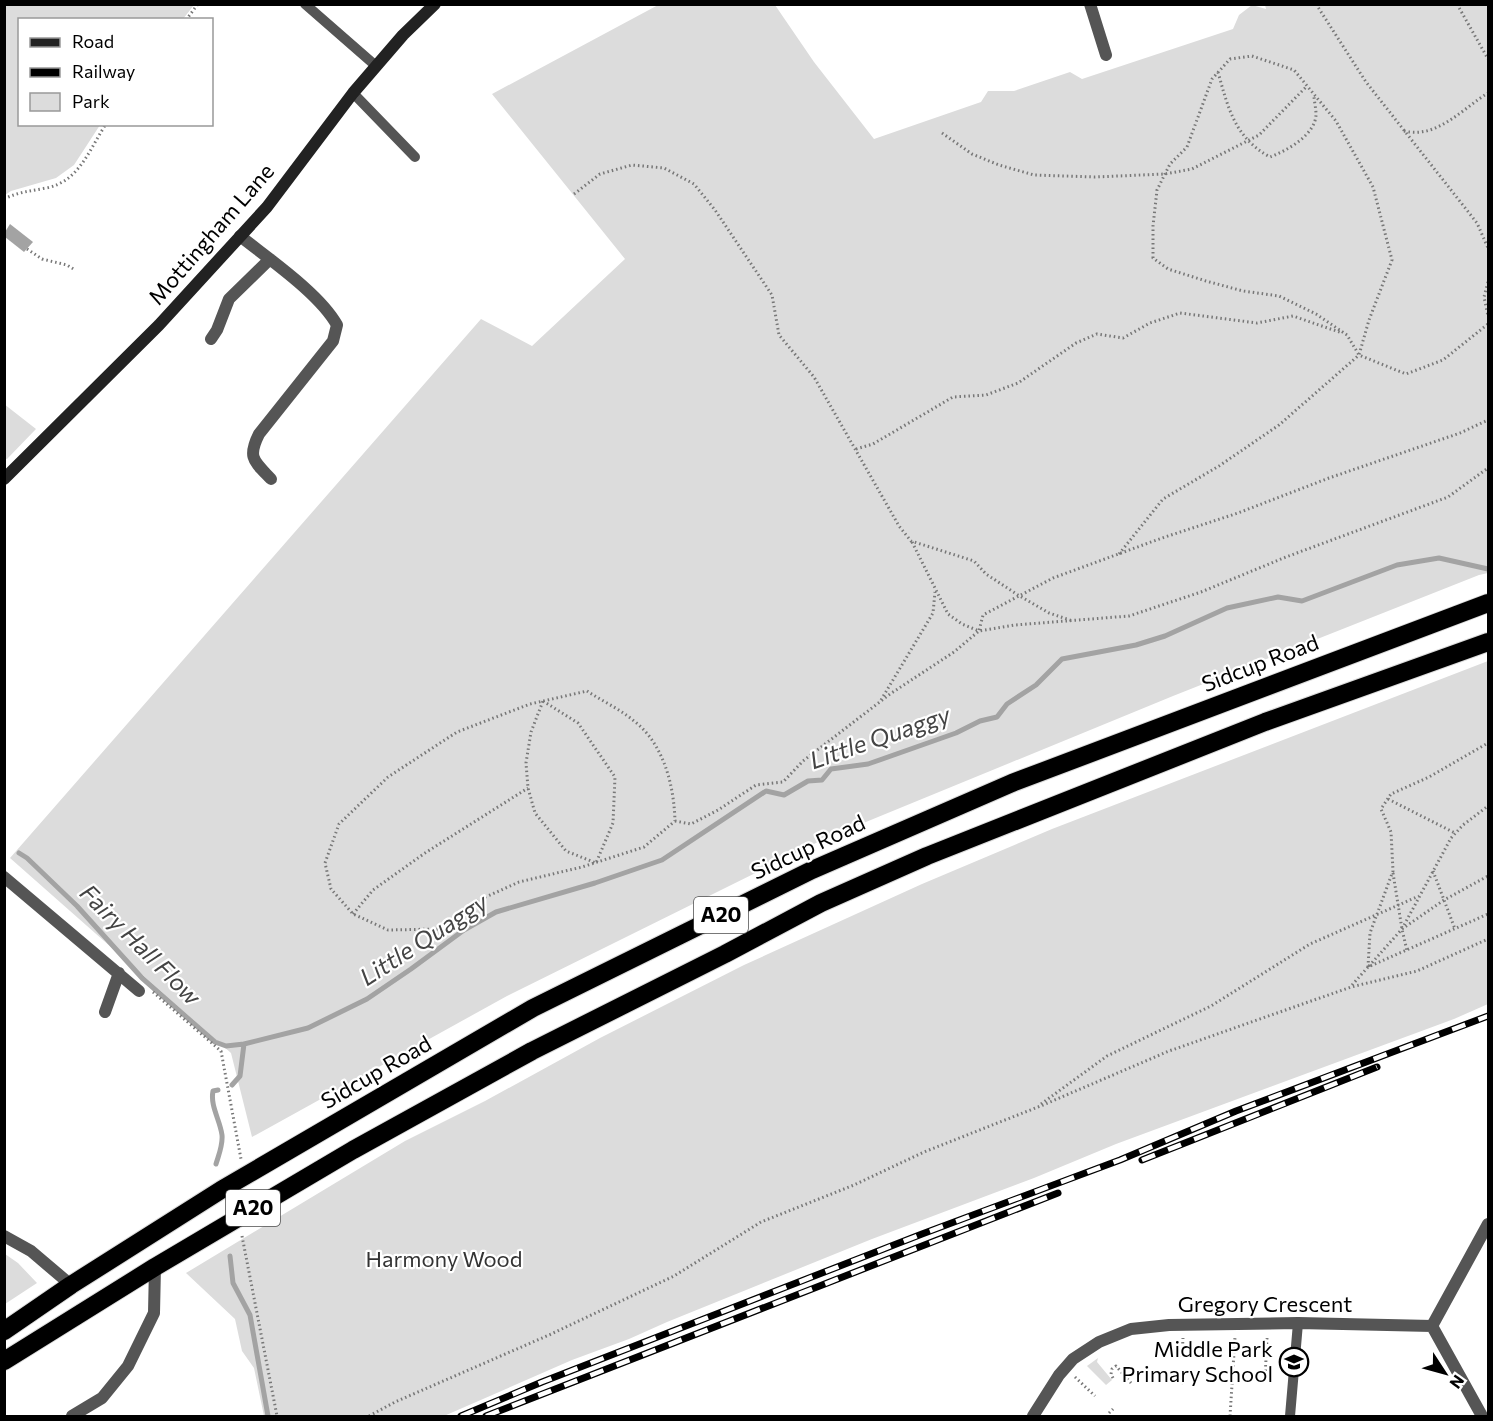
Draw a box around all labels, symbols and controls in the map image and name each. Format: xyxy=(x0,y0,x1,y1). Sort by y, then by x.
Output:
legend xyxy=(18,18,213,126)
text: Road xyxy=(72,30,114,52)
text: Railway xyxy=(72,60,135,82)
text: Park xyxy=(72,90,110,112)
street label: Mottingham Lane xyxy=(142,158,279,310)
street label: Sidcup Road xyxy=(1198,628,1322,697)
water label: Little Quaggy xyxy=(805,698,955,774)
street label: Sidcup Road xyxy=(746,808,869,885)
water label: Fairy Hall Flow xyxy=(75,878,208,1011)
water label: Little Quaggy xyxy=(354,886,494,991)
road number: A20 xyxy=(694,897,748,933)
street label: Sidcup Road xyxy=(316,1029,436,1114)
road number: A20 xyxy=(226,1190,280,1226)
park label: Harmony Wood xyxy=(366,1245,522,1272)
street label: Gregory Crescent xyxy=(1178,1290,1352,1317)
place label: Middle Park Primary School xyxy=(1121,1335,1273,1387)
north arrow xyxy=(1415,1343,1475,1403)
school or university icon: Middle Park Primary School xyxy=(1278,1346,1310,1378)
text: N xyxy=(1446,1372,1469,1393)

